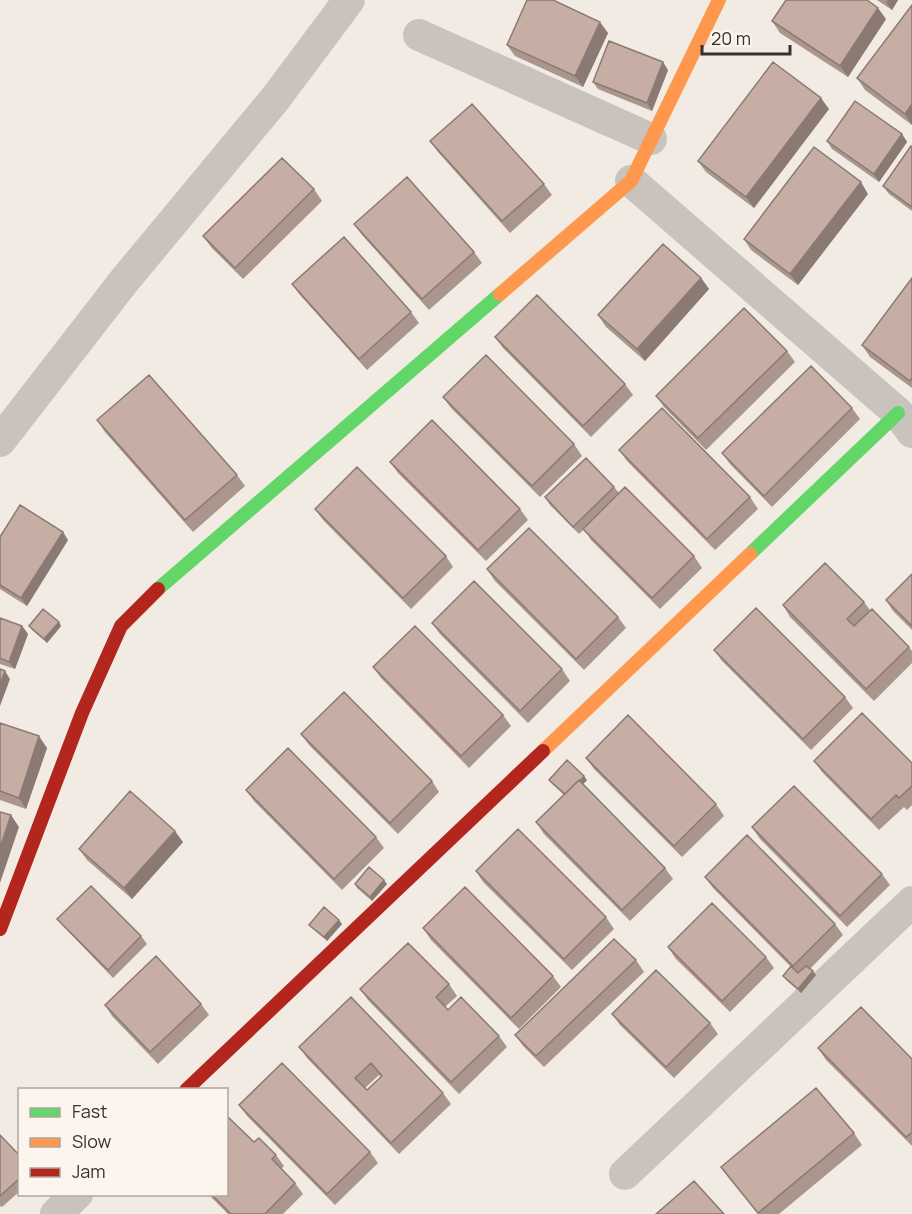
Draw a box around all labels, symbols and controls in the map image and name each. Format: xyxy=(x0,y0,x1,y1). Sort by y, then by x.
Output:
scale bar xyxy=(702,18,790,56)
text: 20 m xyxy=(711,26,751,50)
legend xyxy=(18,1088,228,1196)
text: Fast xyxy=(72,1099,107,1123)
text: Slow xyxy=(72,1129,112,1153)
text: Jam xyxy=(72,1159,106,1183)

